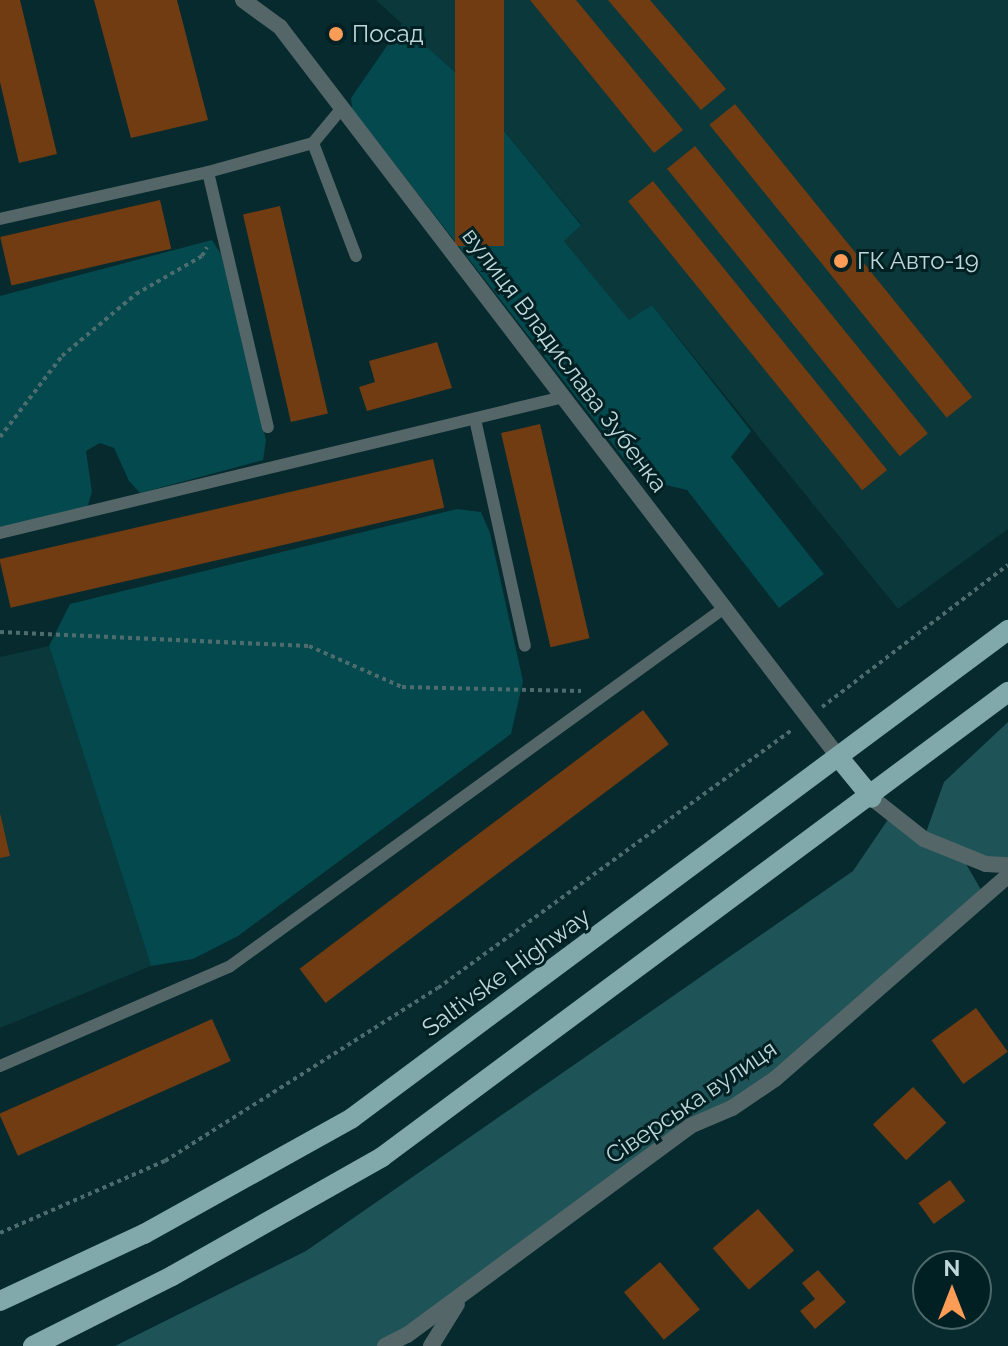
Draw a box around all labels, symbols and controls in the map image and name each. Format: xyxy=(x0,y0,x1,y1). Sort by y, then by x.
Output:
place label: Посад xyxy=(352,20,424,48)
marker: Посад xyxy=(327,25,345,43)
street label: вулиця Владислава Зубенка xyxy=(456,222,674,498)
place label: ГК Авто-19 xyxy=(857,247,980,275)
marker: ГК Авто-19 xyxy=(832,252,850,270)
street label: Saltivske Highway xyxy=(417,902,595,1042)
street label: Сіверська вулиця xyxy=(600,1034,782,1170)
north arrow xyxy=(912,1250,992,1330)
text: N xyxy=(944,1255,960,1281)

